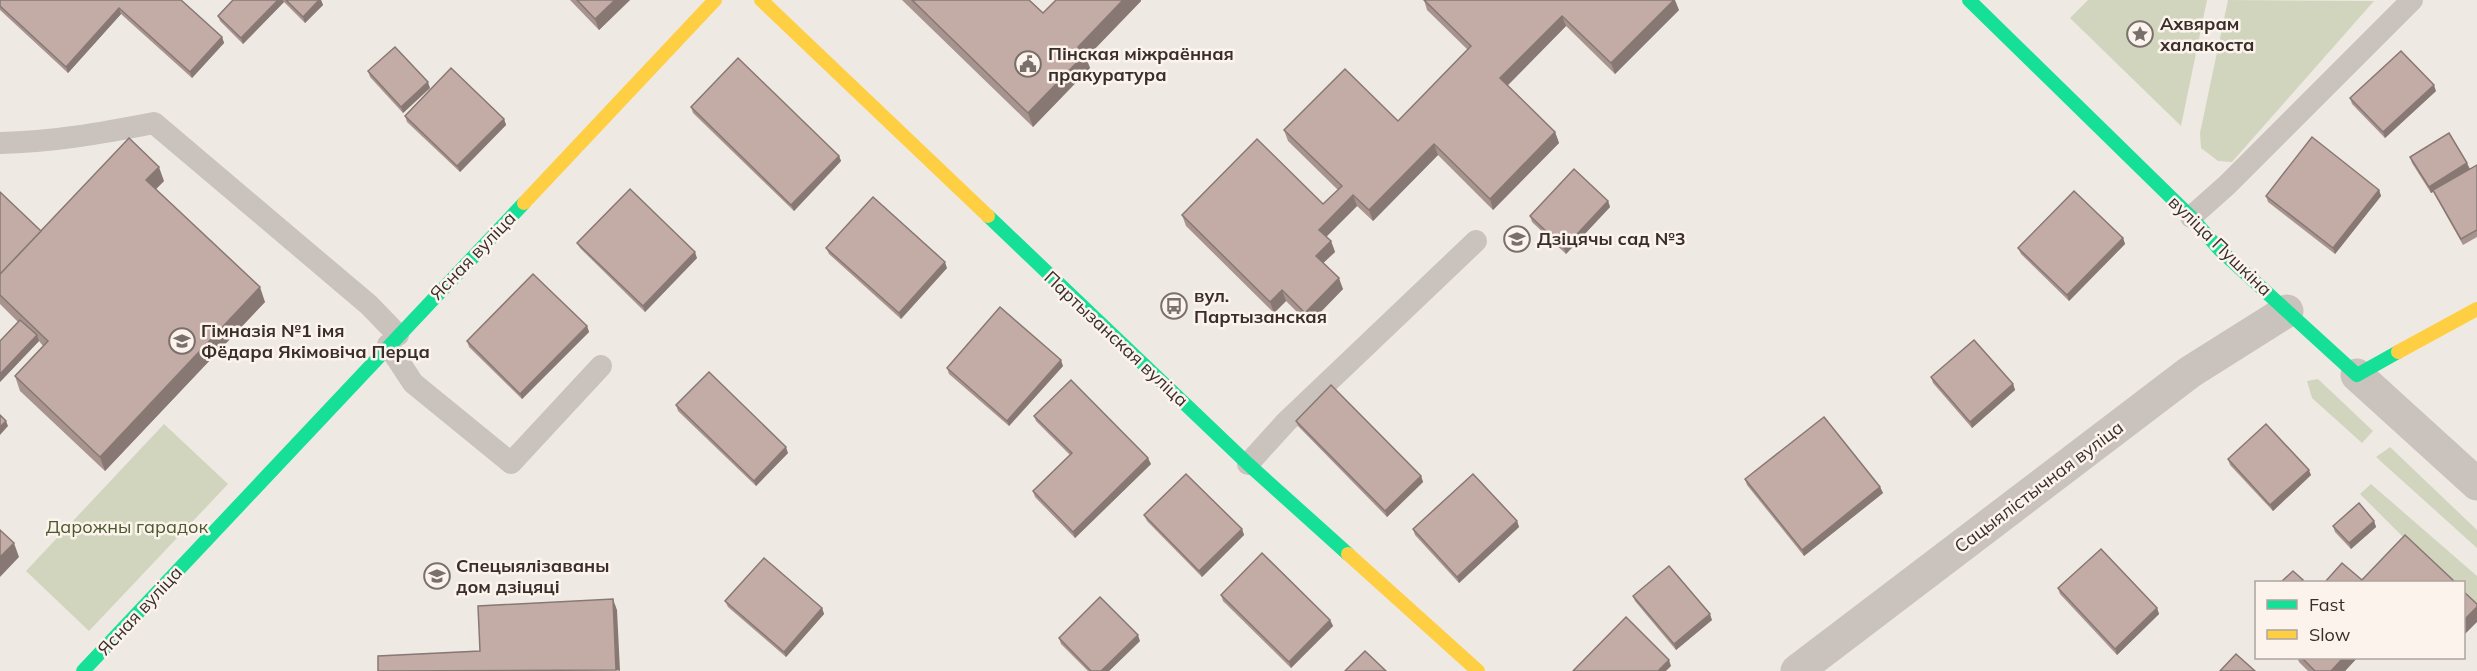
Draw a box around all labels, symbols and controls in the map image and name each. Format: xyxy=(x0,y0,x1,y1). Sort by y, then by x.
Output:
place label: Ахвярам халакоста xyxy=(2159,12,2254,56)
place icon: Ахвярам халакоста xyxy=(2125,19,2155,49)
place label: Пінская міжраённая пракуратура xyxy=(1048,42,1234,86)
public building icon: Пінская міжраённая пракуратура xyxy=(1013,49,1043,79)
street label: вуліца Пушкіна xyxy=(2164,190,2277,301)
street label: Ясная вуліца xyxy=(425,207,521,305)
school or university icon: Дзіцячы сад №3 xyxy=(1502,224,1532,254)
place label: Дзіцячы сад №3 xyxy=(1537,227,1686,250)
street label: Партызанская вуліца xyxy=(1039,266,1193,411)
place label: вул. Партызанская xyxy=(1194,284,1327,328)
bus stop icon: вул. Партызанская xyxy=(1159,291,1189,321)
place label: Гімназія №1 імя Фёдара Якімовіча Перца xyxy=(201,319,430,363)
school or university icon: Гімназія №1 імя Фёдара Якімовіча Перца xyxy=(167,326,197,356)
street label: Сацыялістычная вуліца xyxy=(1950,415,2128,558)
park label: Дарожны гарадок xyxy=(46,515,208,538)
place label: Спецыялізаваны дом дзіцяці xyxy=(456,554,609,598)
street label: Ясная вуліца xyxy=(92,561,187,660)
school or university icon: Спецыялізаваны дом дзіцяці xyxy=(422,561,452,591)
legend xyxy=(2255,581,2465,659)
text: Fast xyxy=(2309,593,2345,616)
text: Slow xyxy=(2309,623,2351,646)

